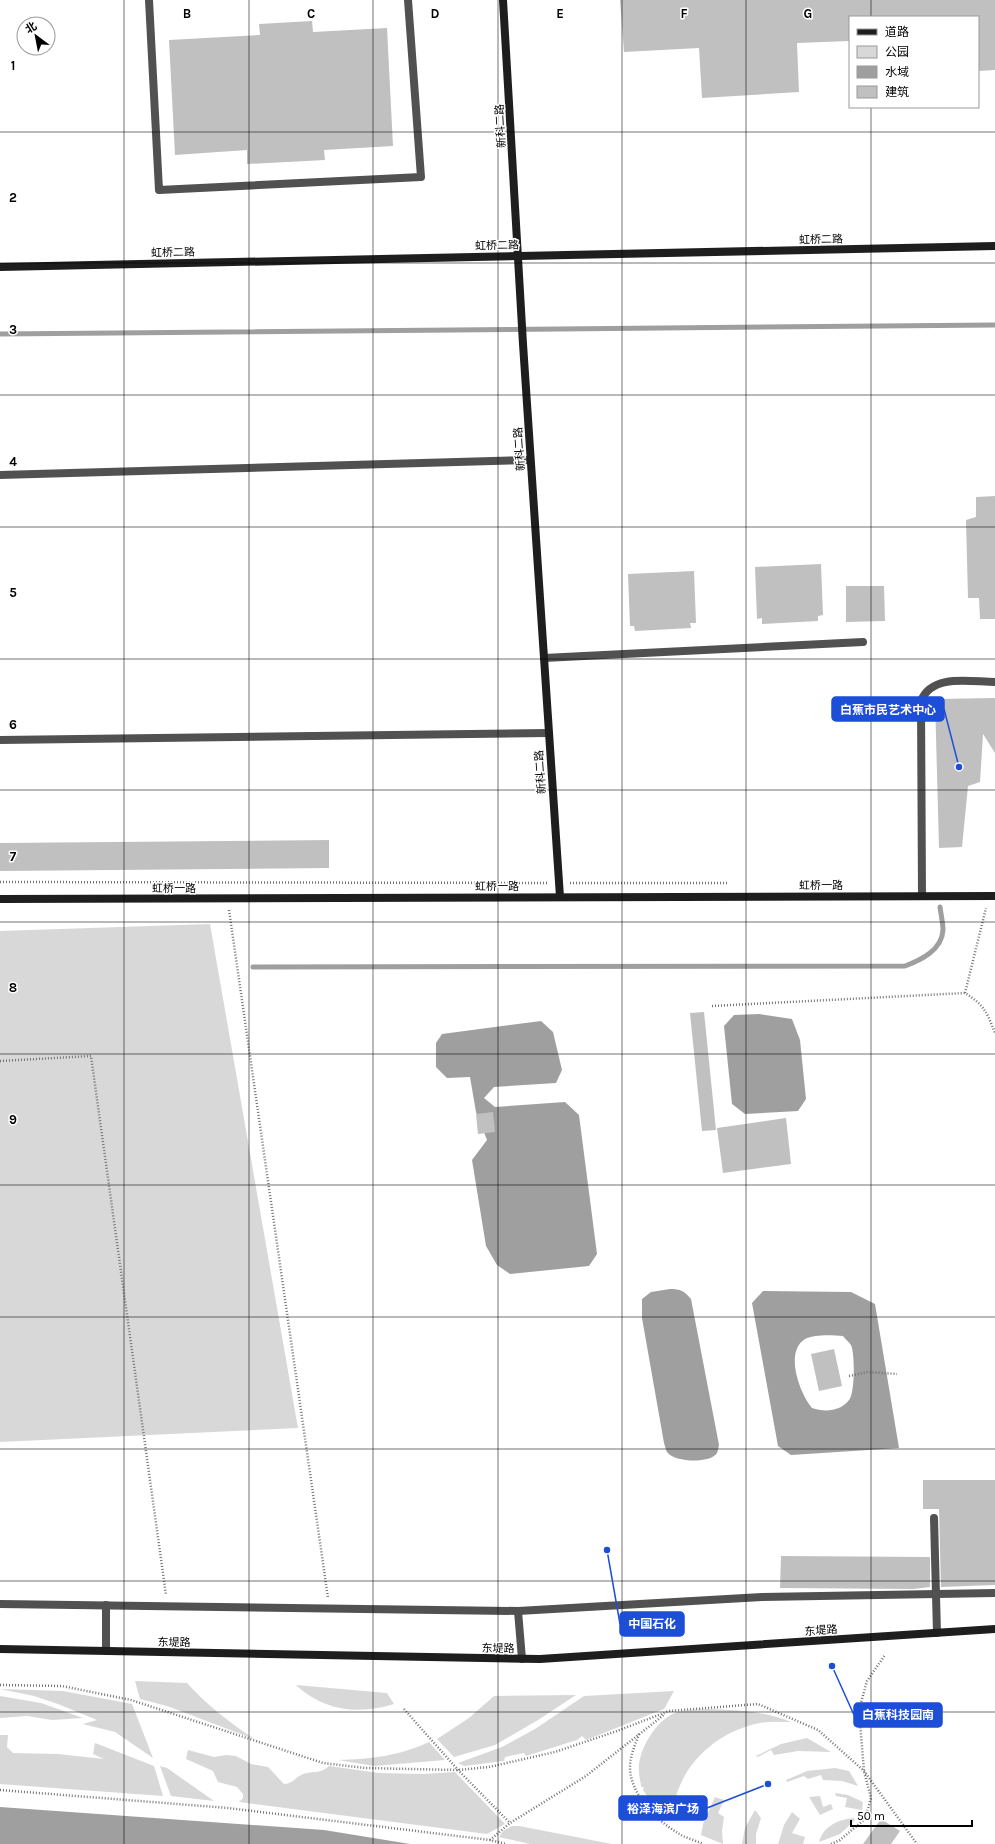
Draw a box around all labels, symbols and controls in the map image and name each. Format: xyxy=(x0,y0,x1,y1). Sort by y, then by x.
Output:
text: B xyxy=(183,6,191,21)
text: C xyxy=(307,6,315,21)
text: D xyxy=(431,6,440,21)
text: E xyxy=(556,6,564,21)
text: F xyxy=(680,6,688,21)
text: G xyxy=(804,6,812,21)
north arrow xyxy=(16,16,56,56)
legend xyxy=(849,16,979,108)
text: 北 xyxy=(23,20,39,36)
text: 道路 xyxy=(885,25,909,39)
text: 公园 xyxy=(885,45,909,59)
text: 1 xyxy=(11,58,15,73)
text: 水域 xyxy=(885,65,909,79)
text: 建筑 xyxy=(885,85,909,99)
street label: 新科二路 xyxy=(493,104,508,148)
text: 2 xyxy=(9,190,17,205)
street label: 虹桥二路 xyxy=(799,233,843,246)
street label: 虹桥二路 xyxy=(475,239,519,252)
street label: 虹桥二路 xyxy=(151,246,195,259)
text: 3 xyxy=(9,322,17,337)
street label: 新科二路 xyxy=(511,427,528,471)
text: 4 xyxy=(9,454,17,469)
text: 5 xyxy=(9,585,17,600)
callout: 白蕉市民艺术中心 xyxy=(832,697,944,721)
text: 白蕉市民艺术中心 xyxy=(840,703,936,717)
text: 6 xyxy=(9,717,17,732)
street label: 新科二路 xyxy=(532,750,549,794)
text: 7 xyxy=(10,849,17,864)
street label: 虹桥一路 xyxy=(799,879,843,892)
street label: 虹桥一路 xyxy=(475,880,519,893)
street label: 虹桥一路 xyxy=(152,882,196,895)
text: 8 xyxy=(9,980,17,995)
text: 9 xyxy=(9,1112,17,1127)
callout: 中国石化 xyxy=(620,1612,684,1636)
text: 中国石化 xyxy=(628,1617,676,1631)
street label: 东堤路 xyxy=(804,1623,838,1638)
street label: 东堤路 xyxy=(157,1636,191,1649)
street label: 东堤路 xyxy=(481,1642,515,1655)
callout: 白蕉科技园南 xyxy=(854,1703,942,1727)
text: 白蕉科技园南 xyxy=(862,1708,934,1722)
callout: 裕泽海滨广场 xyxy=(619,1796,707,1820)
text: 裕泽海滨广场 xyxy=(627,1802,699,1816)
scale bar xyxy=(851,1802,972,1828)
text: 50 m xyxy=(857,1809,885,1823)

